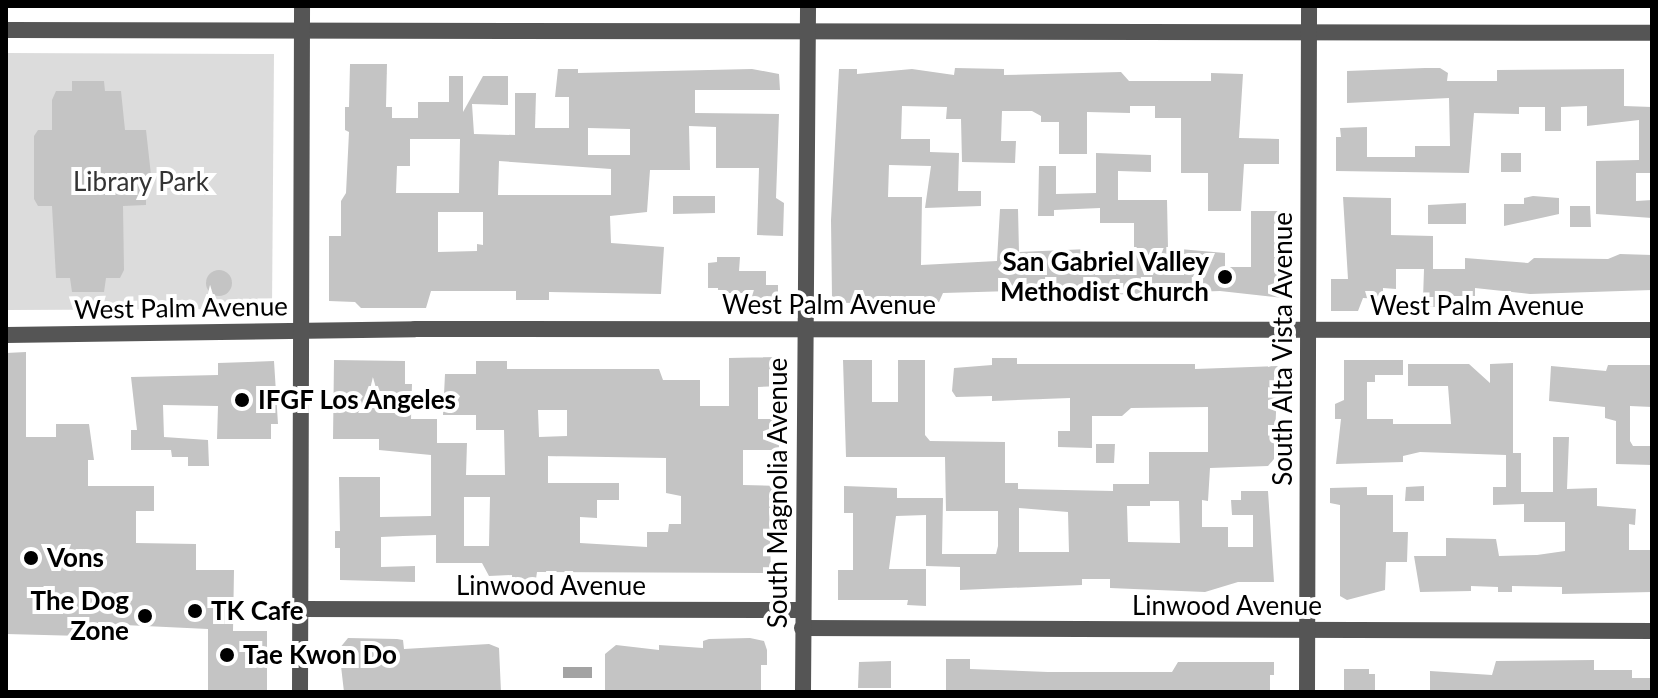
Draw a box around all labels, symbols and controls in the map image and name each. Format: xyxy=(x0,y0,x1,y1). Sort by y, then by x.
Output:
park label: Library Park xyxy=(73,166,209,198)
street label: South Alta Vista Avenue xyxy=(1267,211,1299,487)
place label: San Gabriel Valley Methodist Church xyxy=(1000,246,1209,308)
marker: San Gabriel Valley Methodist Church xyxy=(1216,268,1234,286)
street label: West Palm Avenue xyxy=(722,289,936,321)
street label: West Palm Avenue xyxy=(1370,290,1584,322)
street label: West Palm Avenue xyxy=(73,291,289,325)
street label: South Magnolia Avenue xyxy=(762,357,794,629)
place label: IFGF Los Angeles xyxy=(258,384,458,416)
marker: IFGF Los Angeles xyxy=(233,391,251,409)
place label: Vons xyxy=(47,542,104,574)
marker: Vons xyxy=(22,549,40,567)
street label: Linwood Avenue xyxy=(455,570,647,602)
place label: The Dog Zone xyxy=(31,585,129,646)
street label: Linwood Avenue xyxy=(1131,590,1323,622)
place label: TK Cafe xyxy=(211,595,304,627)
marker: TK Cafe xyxy=(186,602,204,620)
marker: The Dog Zone xyxy=(136,607,154,625)
place label: Tae Kwon Do xyxy=(243,639,397,671)
marker: Tae Kwon Do xyxy=(218,646,236,664)

